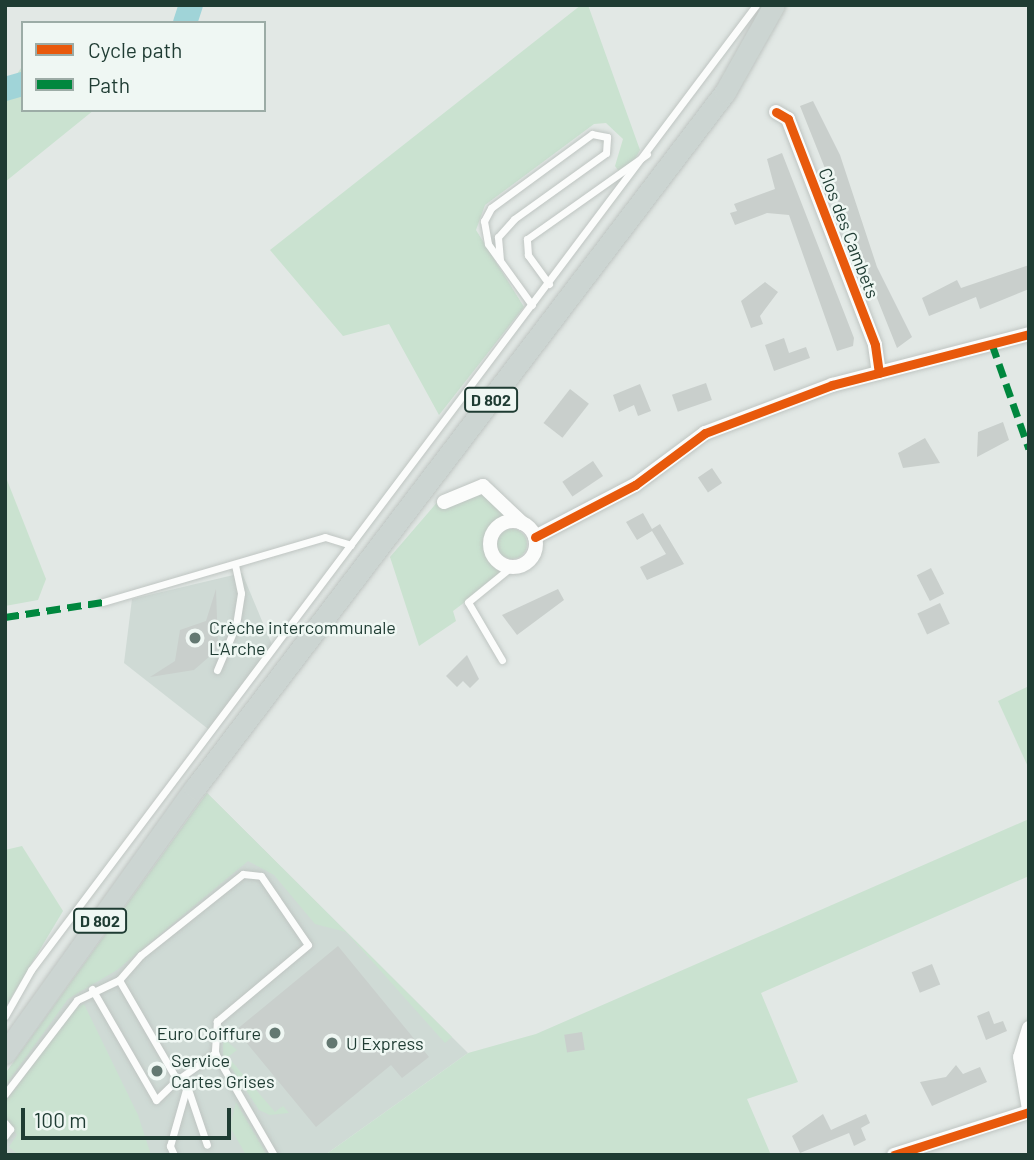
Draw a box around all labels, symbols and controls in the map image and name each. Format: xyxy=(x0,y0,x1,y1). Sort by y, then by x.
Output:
legend xyxy=(21,21,266,112)
text: Cycle path xyxy=(88,37,182,62)
text: Path xyxy=(88,72,130,97)
street label: Clos des Cambets xyxy=(814,165,884,301)
road number: D 802 xyxy=(463,388,519,412)
place label: Crèche intercommunale L'Arche xyxy=(209,617,396,660)
marker: Crèche intercommunale L'Arche xyxy=(187,630,203,646)
road number: D 802 xyxy=(72,909,128,934)
place label: Euro Coiffure xyxy=(157,1022,261,1044)
marker: Euro Coiffure xyxy=(267,1025,283,1041)
place label: U Express xyxy=(346,1032,424,1054)
marker: U Express xyxy=(324,1035,340,1051)
place label: Service Cartes Grises xyxy=(171,1050,275,1092)
marker: Service Cartes Grises xyxy=(149,1063,165,1079)
scale bar xyxy=(24,1094,234,1138)
text: 100 m xyxy=(34,1107,87,1132)

